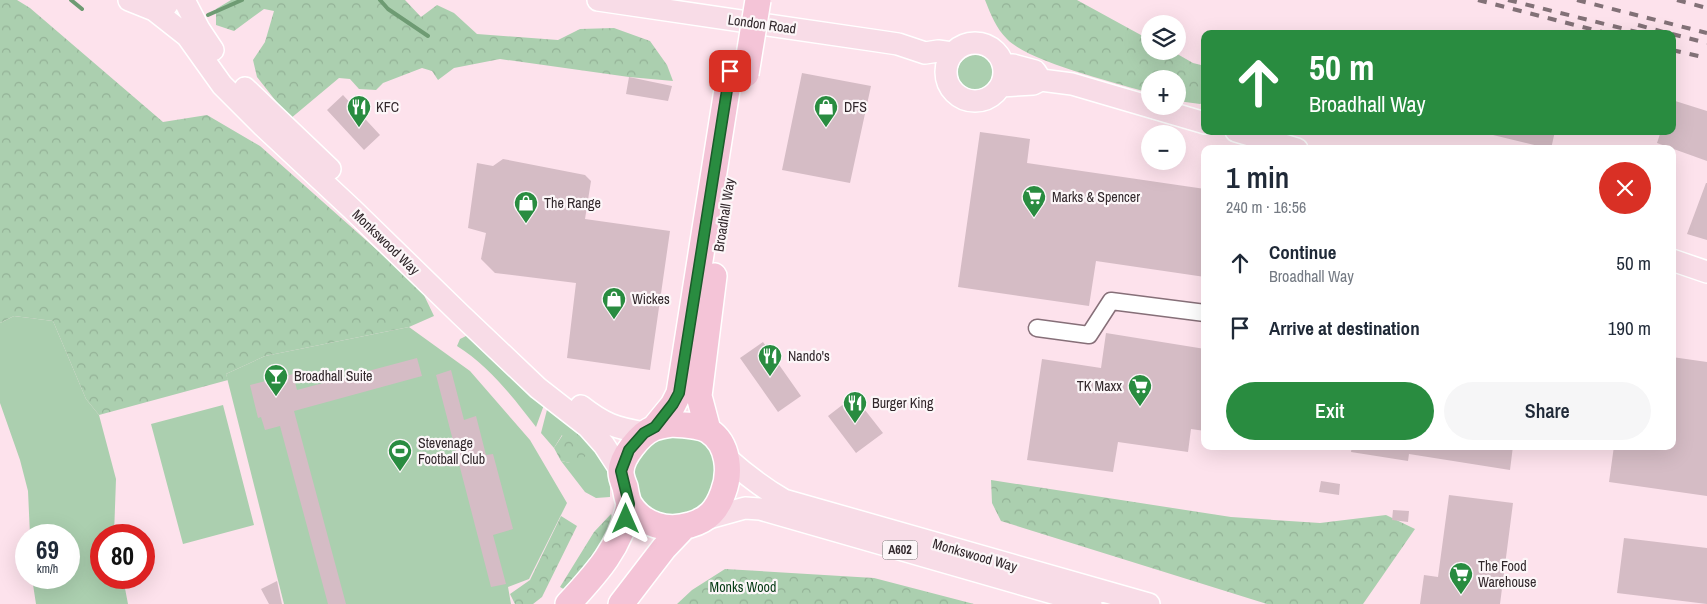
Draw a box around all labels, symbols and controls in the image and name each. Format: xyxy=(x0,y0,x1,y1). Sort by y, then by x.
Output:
street label: London Road xyxy=(727,10,797,38)
map controls xyxy=(1141,15,1186,170)
button: layers xyxy=(1141,15,1186,60)
text: 50 m xyxy=(1309,44,1374,91)
pin xyxy=(709,50,751,92)
icon: ahead xyxy=(1226,50,1291,115)
icon: arrive xyxy=(716,57,744,85)
button: + xyxy=(1141,70,1186,115)
text: Broadhall Way xyxy=(1309,89,1426,119)
restaurant icon: KFC xyxy=(346,94,372,128)
shop icon: DFS xyxy=(813,94,839,128)
place label: KFC xyxy=(376,98,399,116)
place label: DFS xyxy=(844,98,867,116)
button: − xyxy=(1141,125,1186,170)
text: 1 min xyxy=(1226,157,1289,197)
button: close xyxy=(1599,162,1651,214)
street label: Broadhall Way xyxy=(709,177,739,253)
supermarket icon: Marks & Spencer xyxy=(1021,184,1047,218)
place label: Marks & Spencer xyxy=(1052,188,1140,206)
shop icon: The Range xyxy=(513,190,539,224)
place label: The Range xyxy=(544,194,601,212)
text: 240 m · 16:56 xyxy=(1226,196,1306,218)
street label: Monkswood Way xyxy=(348,205,424,279)
text: Continue xyxy=(1269,239,1337,265)
icon: ahead xyxy=(1226,249,1254,277)
text: 50 m xyxy=(1616,250,1651,276)
text: Broadhall Way xyxy=(1269,265,1354,287)
shop icon: Wickes xyxy=(601,286,627,320)
place label: Wickes xyxy=(632,290,670,308)
icon: arrive xyxy=(1226,314,1254,342)
text: Arrive at destination xyxy=(1269,315,1420,341)
text: 190 m xyxy=(1608,315,1651,341)
restaurant icon: Nando's xyxy=(757,343,783,377)
place label: Nando's xyxy=(788,347,830,365)
bar icon: Broadhall Suite xyxy=(263,363,289,397)
place label: Broadhall Suite xyxy=(294,367,373,385)
supermarket icon: TK Maxx xyxy=(1127,373,1153,407)
place label: TK Maxx xyxy=(1077,377,1122,395)
button: Exit xyxy=(1226,382,1434,440)
button: Share xyxy=(1444,382,1651,440)
restaurant icon: Burger King xyxy=(842,390,868,424)
place label: Burger King xyxy=(872,394,934,412)
place label: Stevenage Football Club xyxy=(418,434,485,468)
sports icon: Stevenage Football Club xyxy=(387,438,413,472)
position arrow xyxy=(599,492,651,544)
speed limit sign: 80 xyxy=(90,524,155,589)
text: 69 xyxy=(36,533,59,567)
street label: Monkswood Way xyxy=(931,534,1020,576)
road number: A602 xyxy=(882,540,918,560)
place label: The Food Warehouse xyxy=(1478,557,1536,591)
text: km/h xyxy=(37,561,58,577)
supermarket icon: The Food Warehouse xyxy=(1448,561,1474,595)
park label: Monks Wood xyxy=(710,578,776,596)

